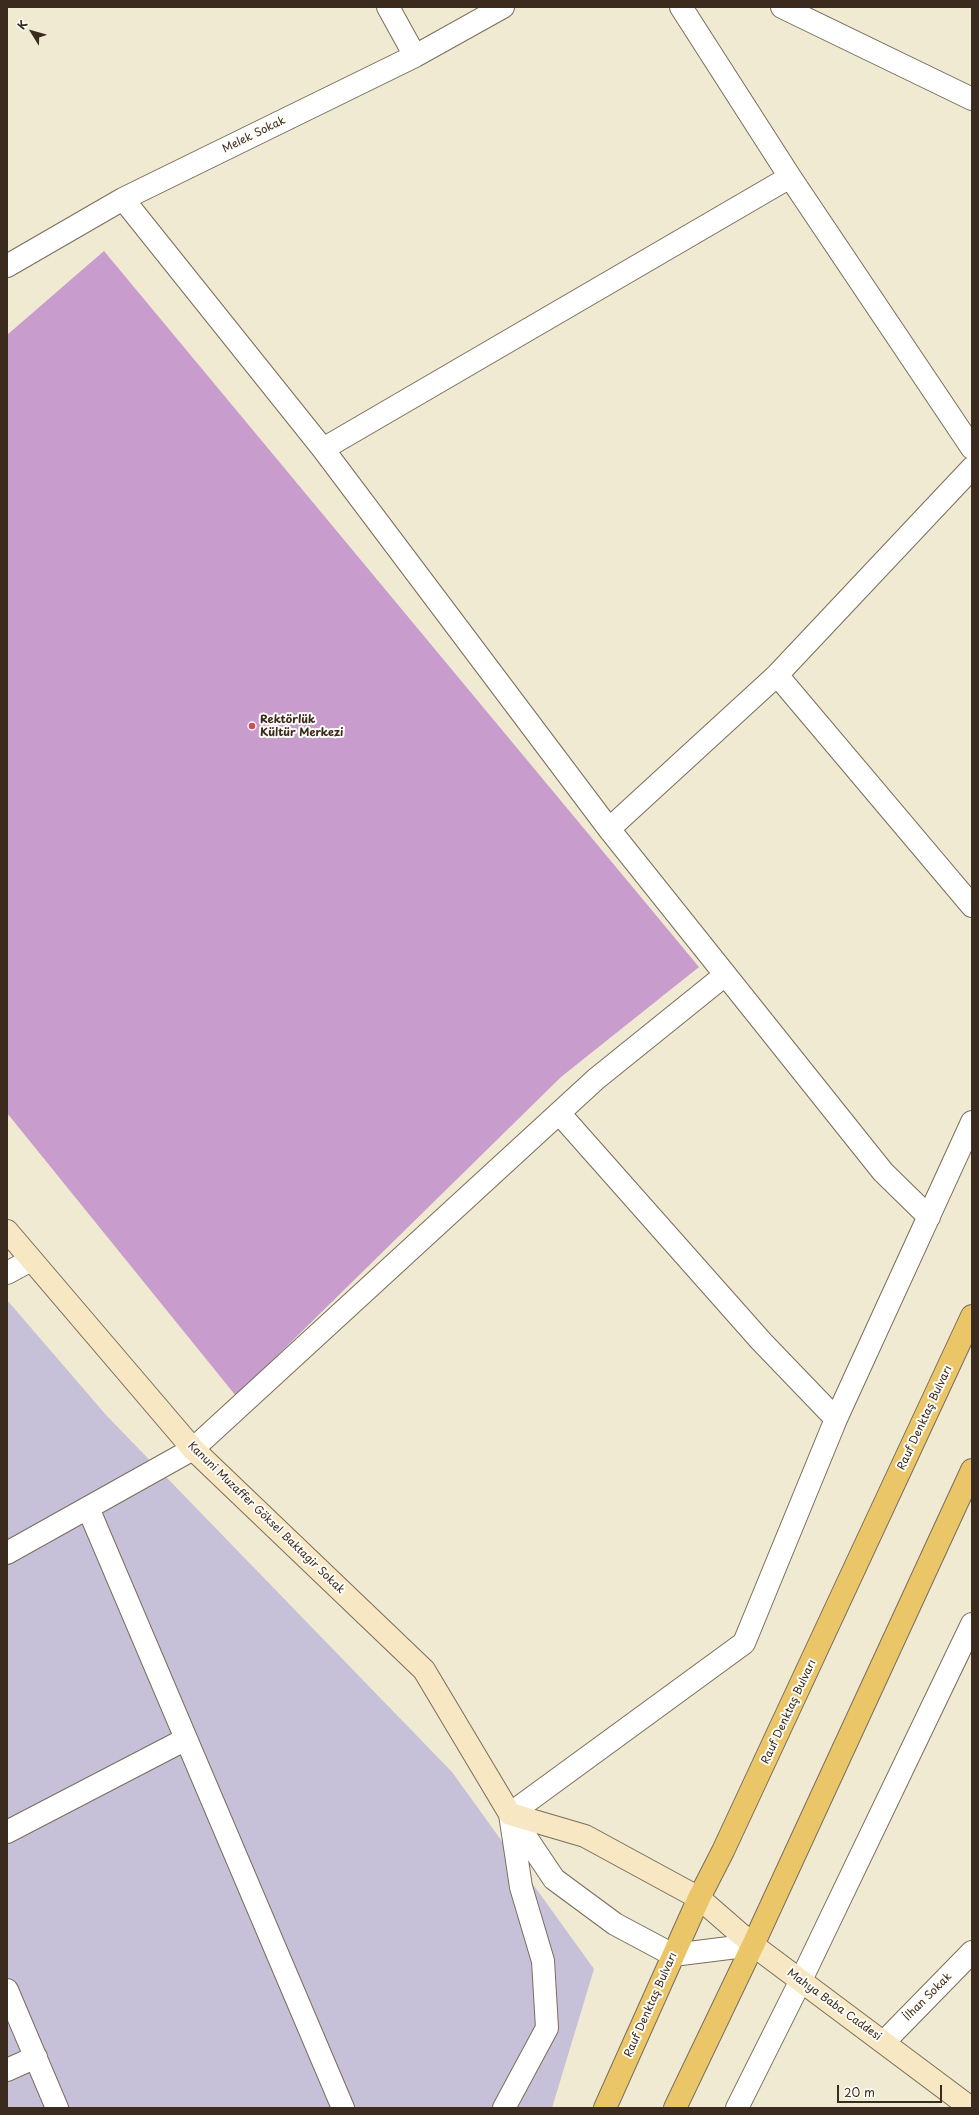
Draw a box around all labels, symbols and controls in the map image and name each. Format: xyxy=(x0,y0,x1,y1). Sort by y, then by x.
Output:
north arrow xyxy=(12,12,52,52)
text: K xyxy=(13,16,31,33)
street label: Melek Sokak xyxy=(220,114,288,156)
place label: Rektörlük Kültür Merkezi xyxy=(260,713,343,739)
marker: Rektörlük Kültür Merkezi xyxy=(247,721,257,731)
street label: Rauf Denktaş Bulvarı xyxy=(895,1364,955,1472)
street label: Kanuni Muzaffer Göksel Baktagir Sokak xyxy=(185,1439,347,1597)
street label: Rauf Denktaş Bulvarı xyxy=(759,1658,819,1766)
street label: Rauf Denktaş Bulvarı xyxy=(622,1950,680,2060)
street label: Mahya Baba Caddesi xyxy=(784,1966,884,2044)
street label: İlhan Sokak xyxy=(901,1970,955,2024)
scale bar xyxy=(839,2077,944,2103)
text: 20 m xyxy=(844,2083,875,2101)

